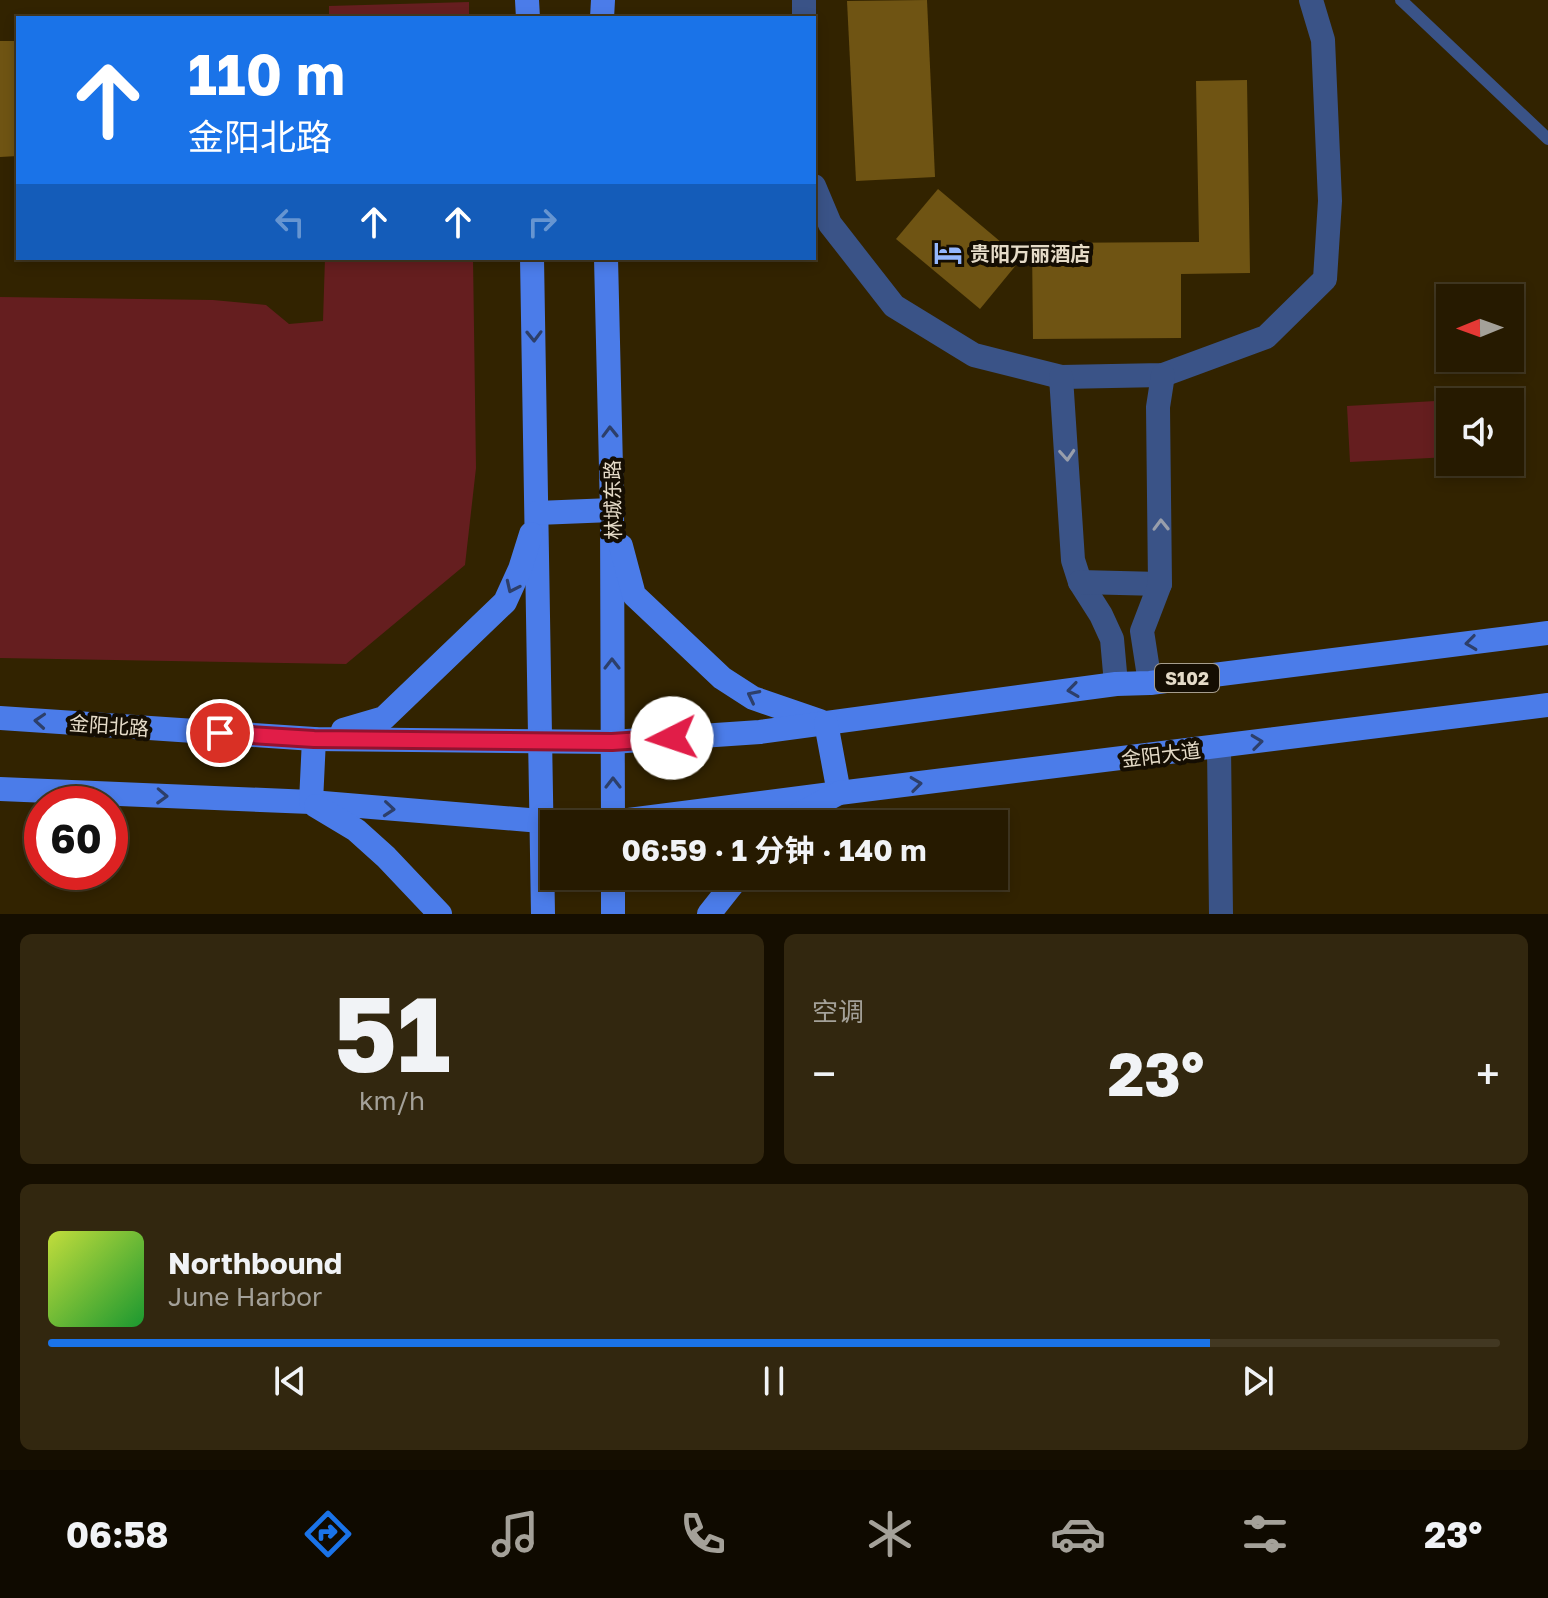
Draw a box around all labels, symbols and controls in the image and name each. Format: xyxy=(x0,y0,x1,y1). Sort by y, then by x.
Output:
text: 110 m xyxy=(188,40,345,107)
icon: ahead xyxy=(56,48,160,152)
text: 金阳北路 xyxy=(188,115,332,158)
icon: left xyxy=(268,200,312,244)
icon: ahead xyxy=(352,200,396,244)
icon: ahead xyxy=(436,200,480,244)
icon: right xyxy=(520,200,564,244)
hotel icon: 贵阳万丽酒店 xyxy=(933,238,963,268)
place label: 贵阳万丽酒店 xyxy=(970,241,1090,265)
north arrow xyxy=(1436,284,1524,372)
map controls xyxy=(1436,284,1524,476)
one-way arrow xyxy=(525,330,542,343)
button: sound xyxy=(1436,388,1524,476)
one-way arrow xyxy=(602,425,619,438)
one-way arrow xyxy=(1058,449,1075,462)
street label: 林城东路 xyxy=(599,460,625,540)
one-way arrow xyxy=(1152,518,1170,531)
one-way arrow xyxy=(506,579,522,593)
one-way arrow xyxy=(1464,635,1477,652)
one-way arrow xyxy=(603,657,621,670)
road number: S102 xyxy=(1155,664,1219,692)
one-way arrow xyxy=(1067,681,1080,698)
one-way arrow xyxy=(746,690,761,706)
position arrow xyxy=(630,696,714,780)
pin xyxy=(186,699,254,767)
street label: 金阳北路 xyxy=(68,710,150,740)
icon: arrive xyxy=(198,711,242,755)
one-way arrow xyxy=(33,713,46,730)
one-way arrow xyxy=(1251,734,1264,751)
street label: 金阳大道 xyxy=(1120,737,1202,771)
one-way arrow xyxy=(604,776,621,789)
one-way arrow xyxy=(909,776,923,793)
speed limit sign: 60 xyxy=(24,786,128,890)
one-way arrow xyxy=(156,787,169,804)
one-way arrow xyxy=(383,800,396,817)
text: 06:59 · 1 分钟 · 140 m xyxy=(621,832,927,868)
text: 51 xyxy=(333,970,451,1095)
text: 空调 xyxy=(812,996,864,1027)
text: 23° xyxy=(1108,1037,1204,1109)
text: − xyxy=(812,1047,836,1100)
text: + xyxy=(1476,1047,1500,1100)
text: km/h xyxy=(359,1085,425,1116)
text: Northbound xyxy=(168,1245,342,1281)
text: June Harbor xyxy=(168,1281,322,1312)
icon: previous xyxy=(268,1359,312,1403)
icon: pause xyxy=(752,1359,796,1403)
icon: next xyxy=(1236,1359,1280,1403)
icon: directions xyxy=(300,1506,356,1562)
icon: music xyxy=(487,1506,543,1562)
icon: phone xyxy=(675,1506,731,1562)
icon: climate xyxy=(862,1506,918,1562)
icon: car xyxy=(1050,1506,1106,1562)
icon: filters xyxy=(1237,1506,1293,1562)
text: 06:58 xyxy=(66,1513,168,1556)
text: 23° xyxy=(1424,1513,1482,1556)

